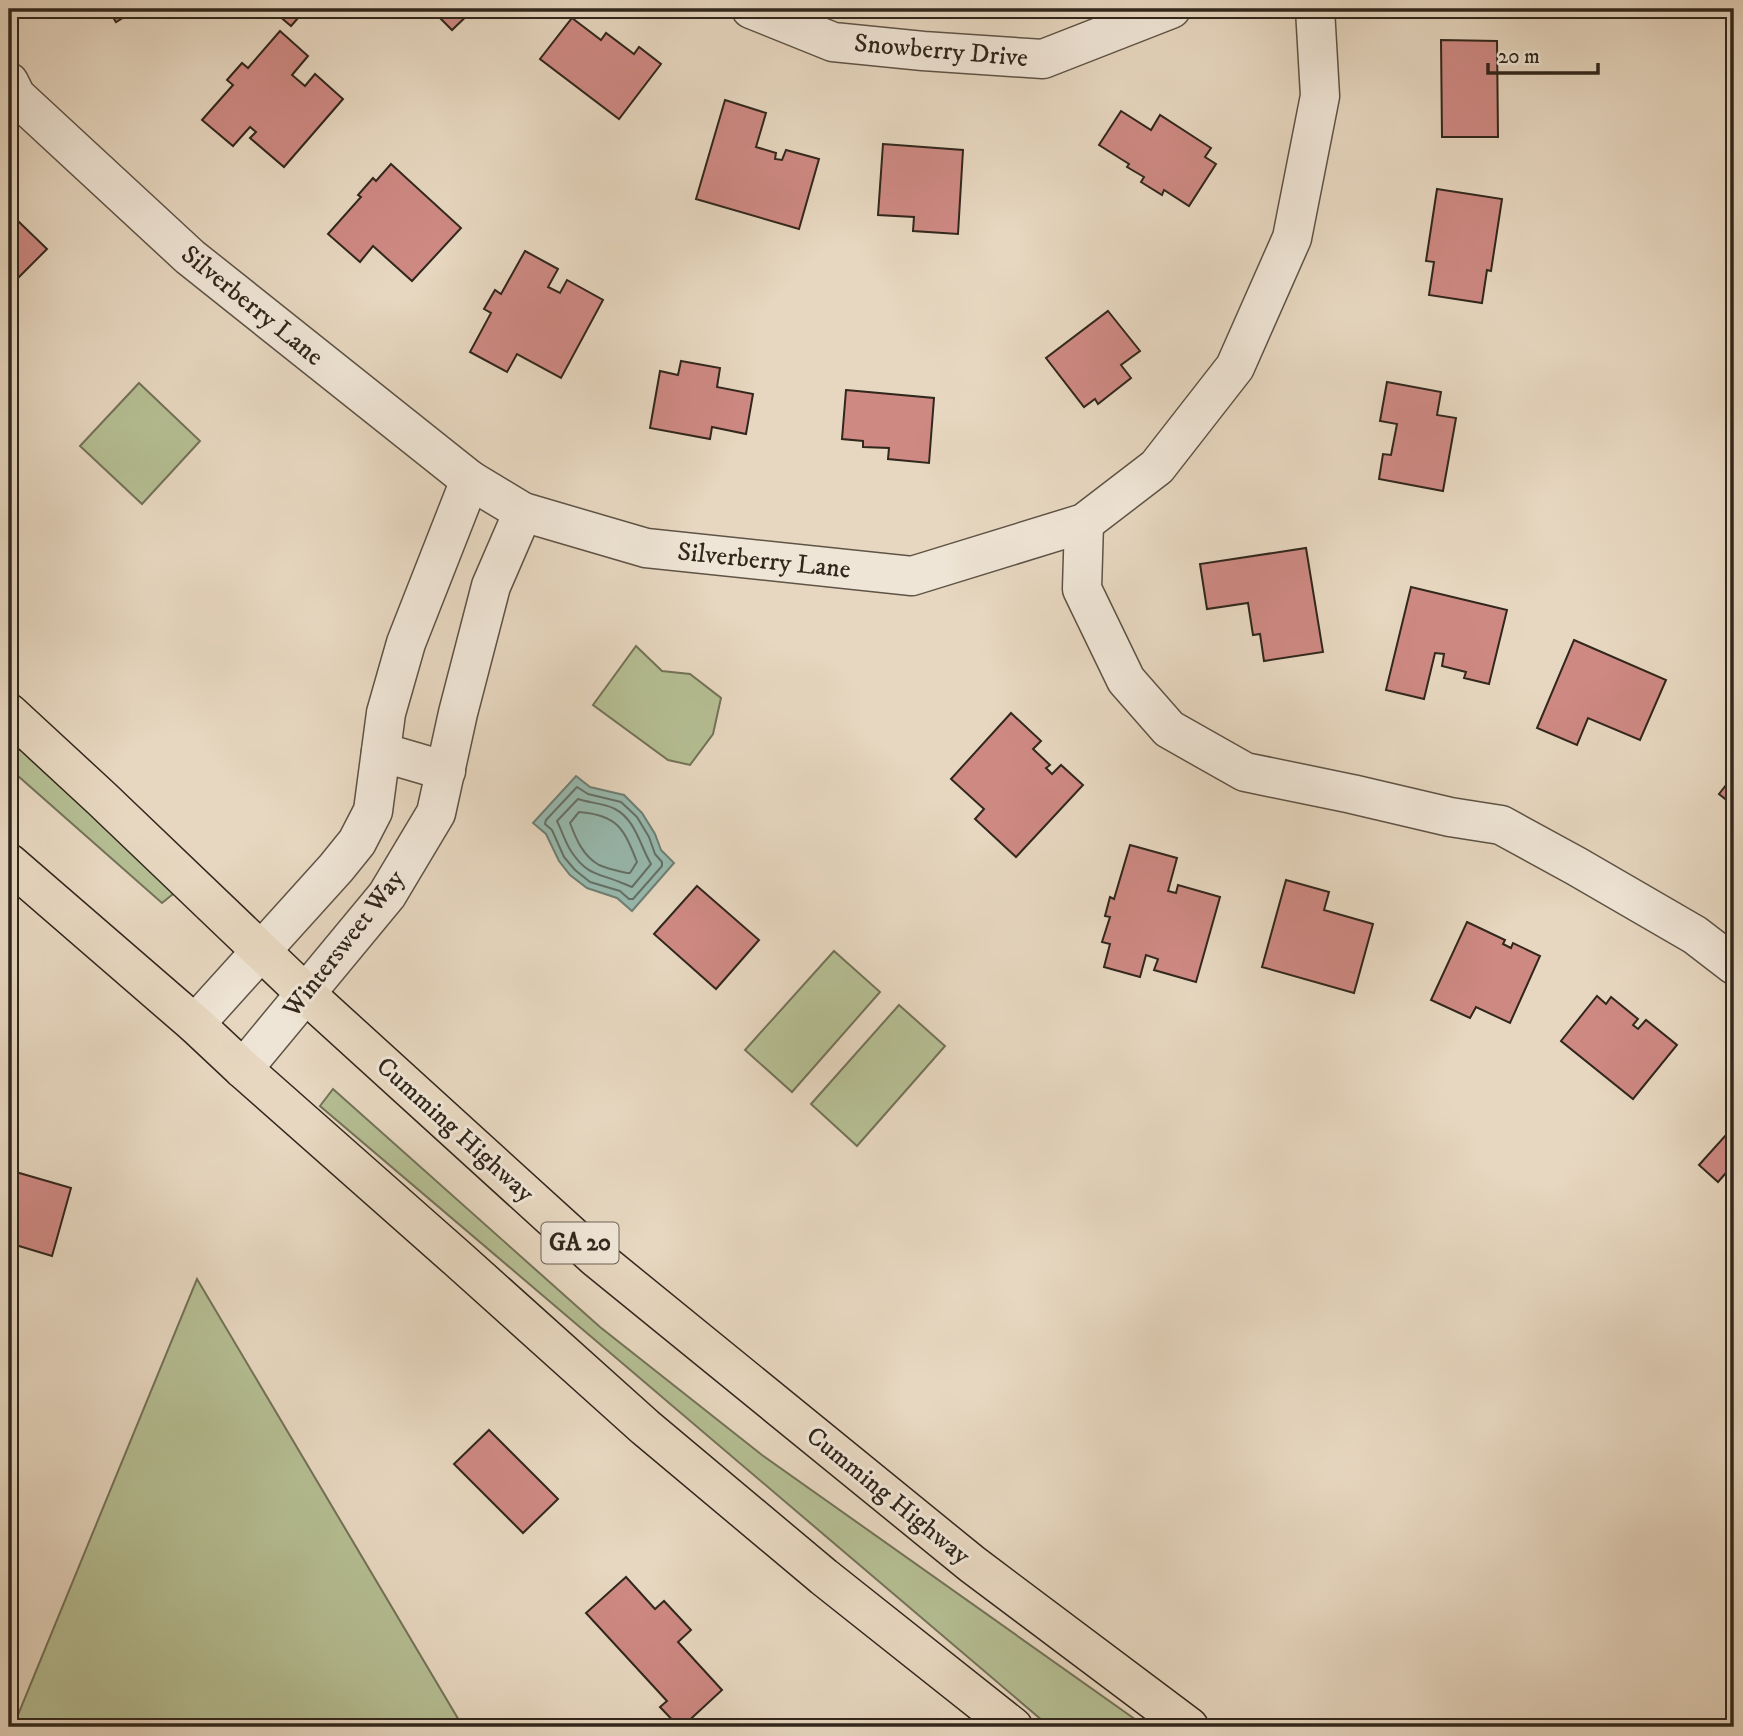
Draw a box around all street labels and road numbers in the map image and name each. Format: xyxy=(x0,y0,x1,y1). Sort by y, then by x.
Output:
street label: Snowberry Drive xyxy=(853,27,1029,75)
street label: Silverberry Lane xyxy=(174,238,330,374)
street label: Silverberry Lane xyxy=(676,535,852,587)
street label: Wintersweet Way xyxy=(275,863,412,1025)
street label: Cumming Highway xyxy=(369,1050,542,1210)
road number: GA 20 xyxy=(542,1223,618,1264)
street label: Cumming Highway xyxy=(799,1420,977,1573)

